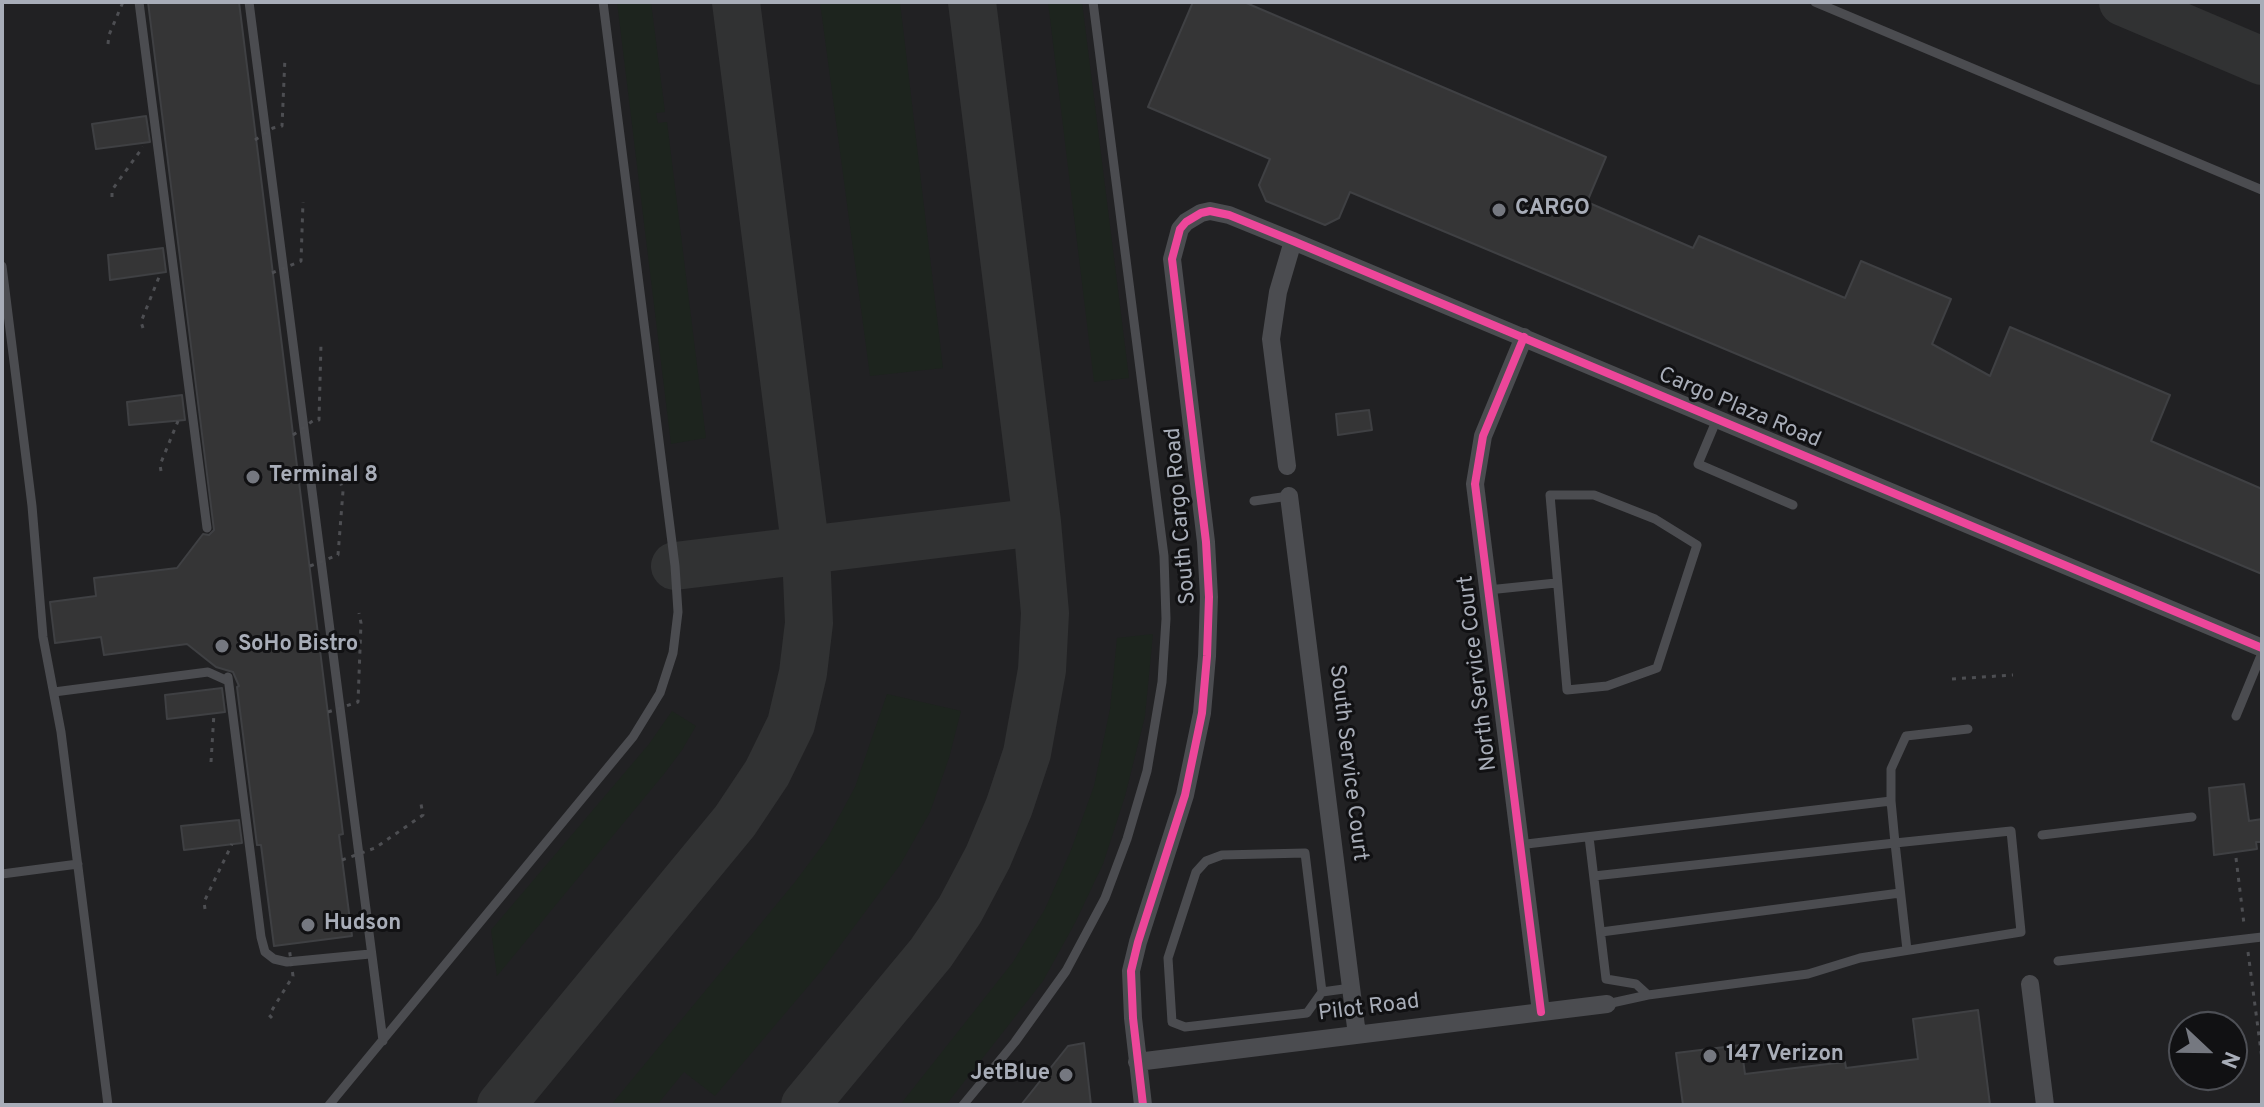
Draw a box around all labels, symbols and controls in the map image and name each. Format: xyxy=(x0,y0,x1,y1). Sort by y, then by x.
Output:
place label: CARGO xyxy=(1515,197,1590,223)
marker: CARGO xyxy=(1490,201,1508,219)
street label: Cargo Plaza Road xyxy=(1654,363,1824,455)
street label: South Cargo Road xyxy=(1161,426,1203,606)
place label: Terminal 8 xyxy=(269,464,378,490)
marker: Terminal 8 xyxy=(244,468,262,486)
street label: North Service Court xyxy=(1454,574,1504,772)
place label: SoHo Bistro xyxy=(238,633,358,659)
marker: SoHo Bistro xyxy=(213,637,231,655)
street label: South Service Court xyxy=(1322,663,1372,863)
place label: Hudson xyxy=(324,912,401,938)
marker: Hudson xyxy=(299,916,317,934)
street label: Pilot Road xyxy=(1317,990,1421,1028)
north arrow xyxy=(2168,1011,2248,1091)
place label: 147 Verizon xyxy=(1726,1043,1844,1069)
marker: 147 Verizon xyxy=(1701,1047,1719,1065)
text: N xyxy=(2213,1047,2244,1072)
place label: JetBlue xyxy=(970,1062,1050,1088)
marker: JetBlue xyxy=(1057,1066,1075,1084)

